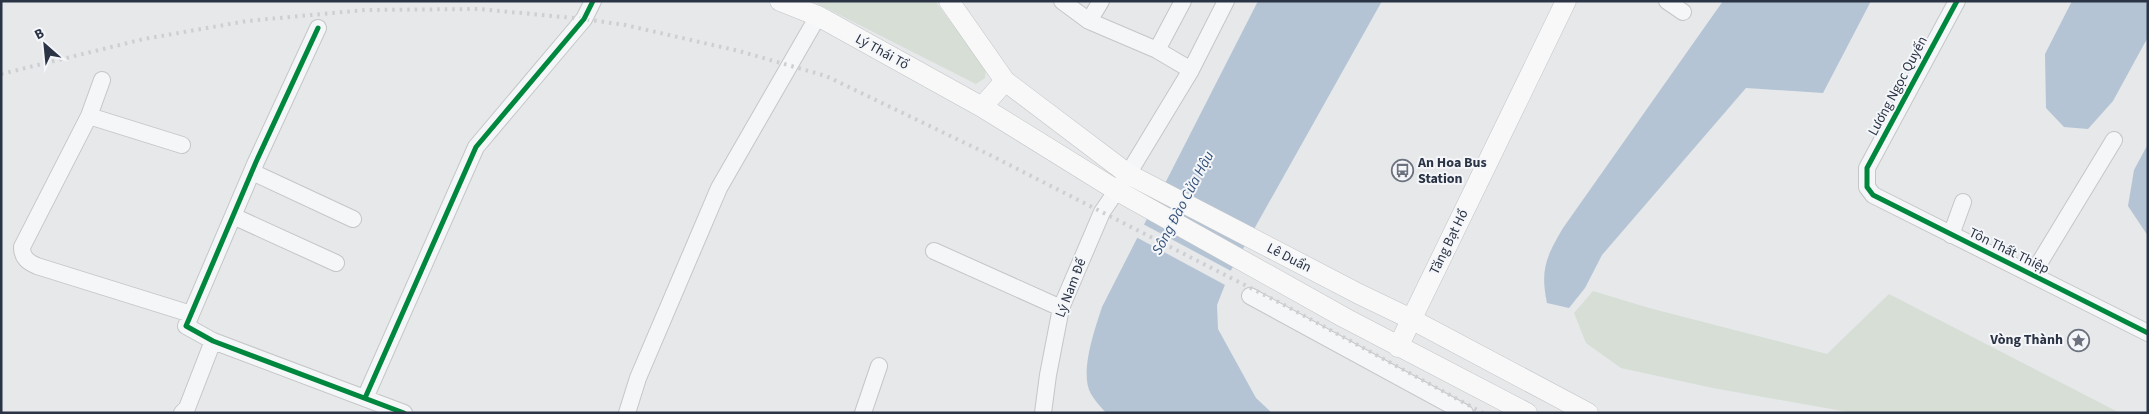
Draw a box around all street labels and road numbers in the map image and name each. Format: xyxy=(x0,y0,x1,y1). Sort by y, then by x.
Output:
street label: Lý Thái Tổ xyxy=(852,29,912,75)
street label: Lương Ngọc Quyến xyxy=(1863,33,1933,139)
street label: Tăng Bạt Hổ xyxy=(1425,206,1473,278)
street label: Tôn Thất Thiệp xyxy=(1965,223,2053,279)
street label: Lê Duẩn xyxy=(1263,238,1315,278)
street label: Lý Nam Đế xyxy=(1051,254,1092,321)

